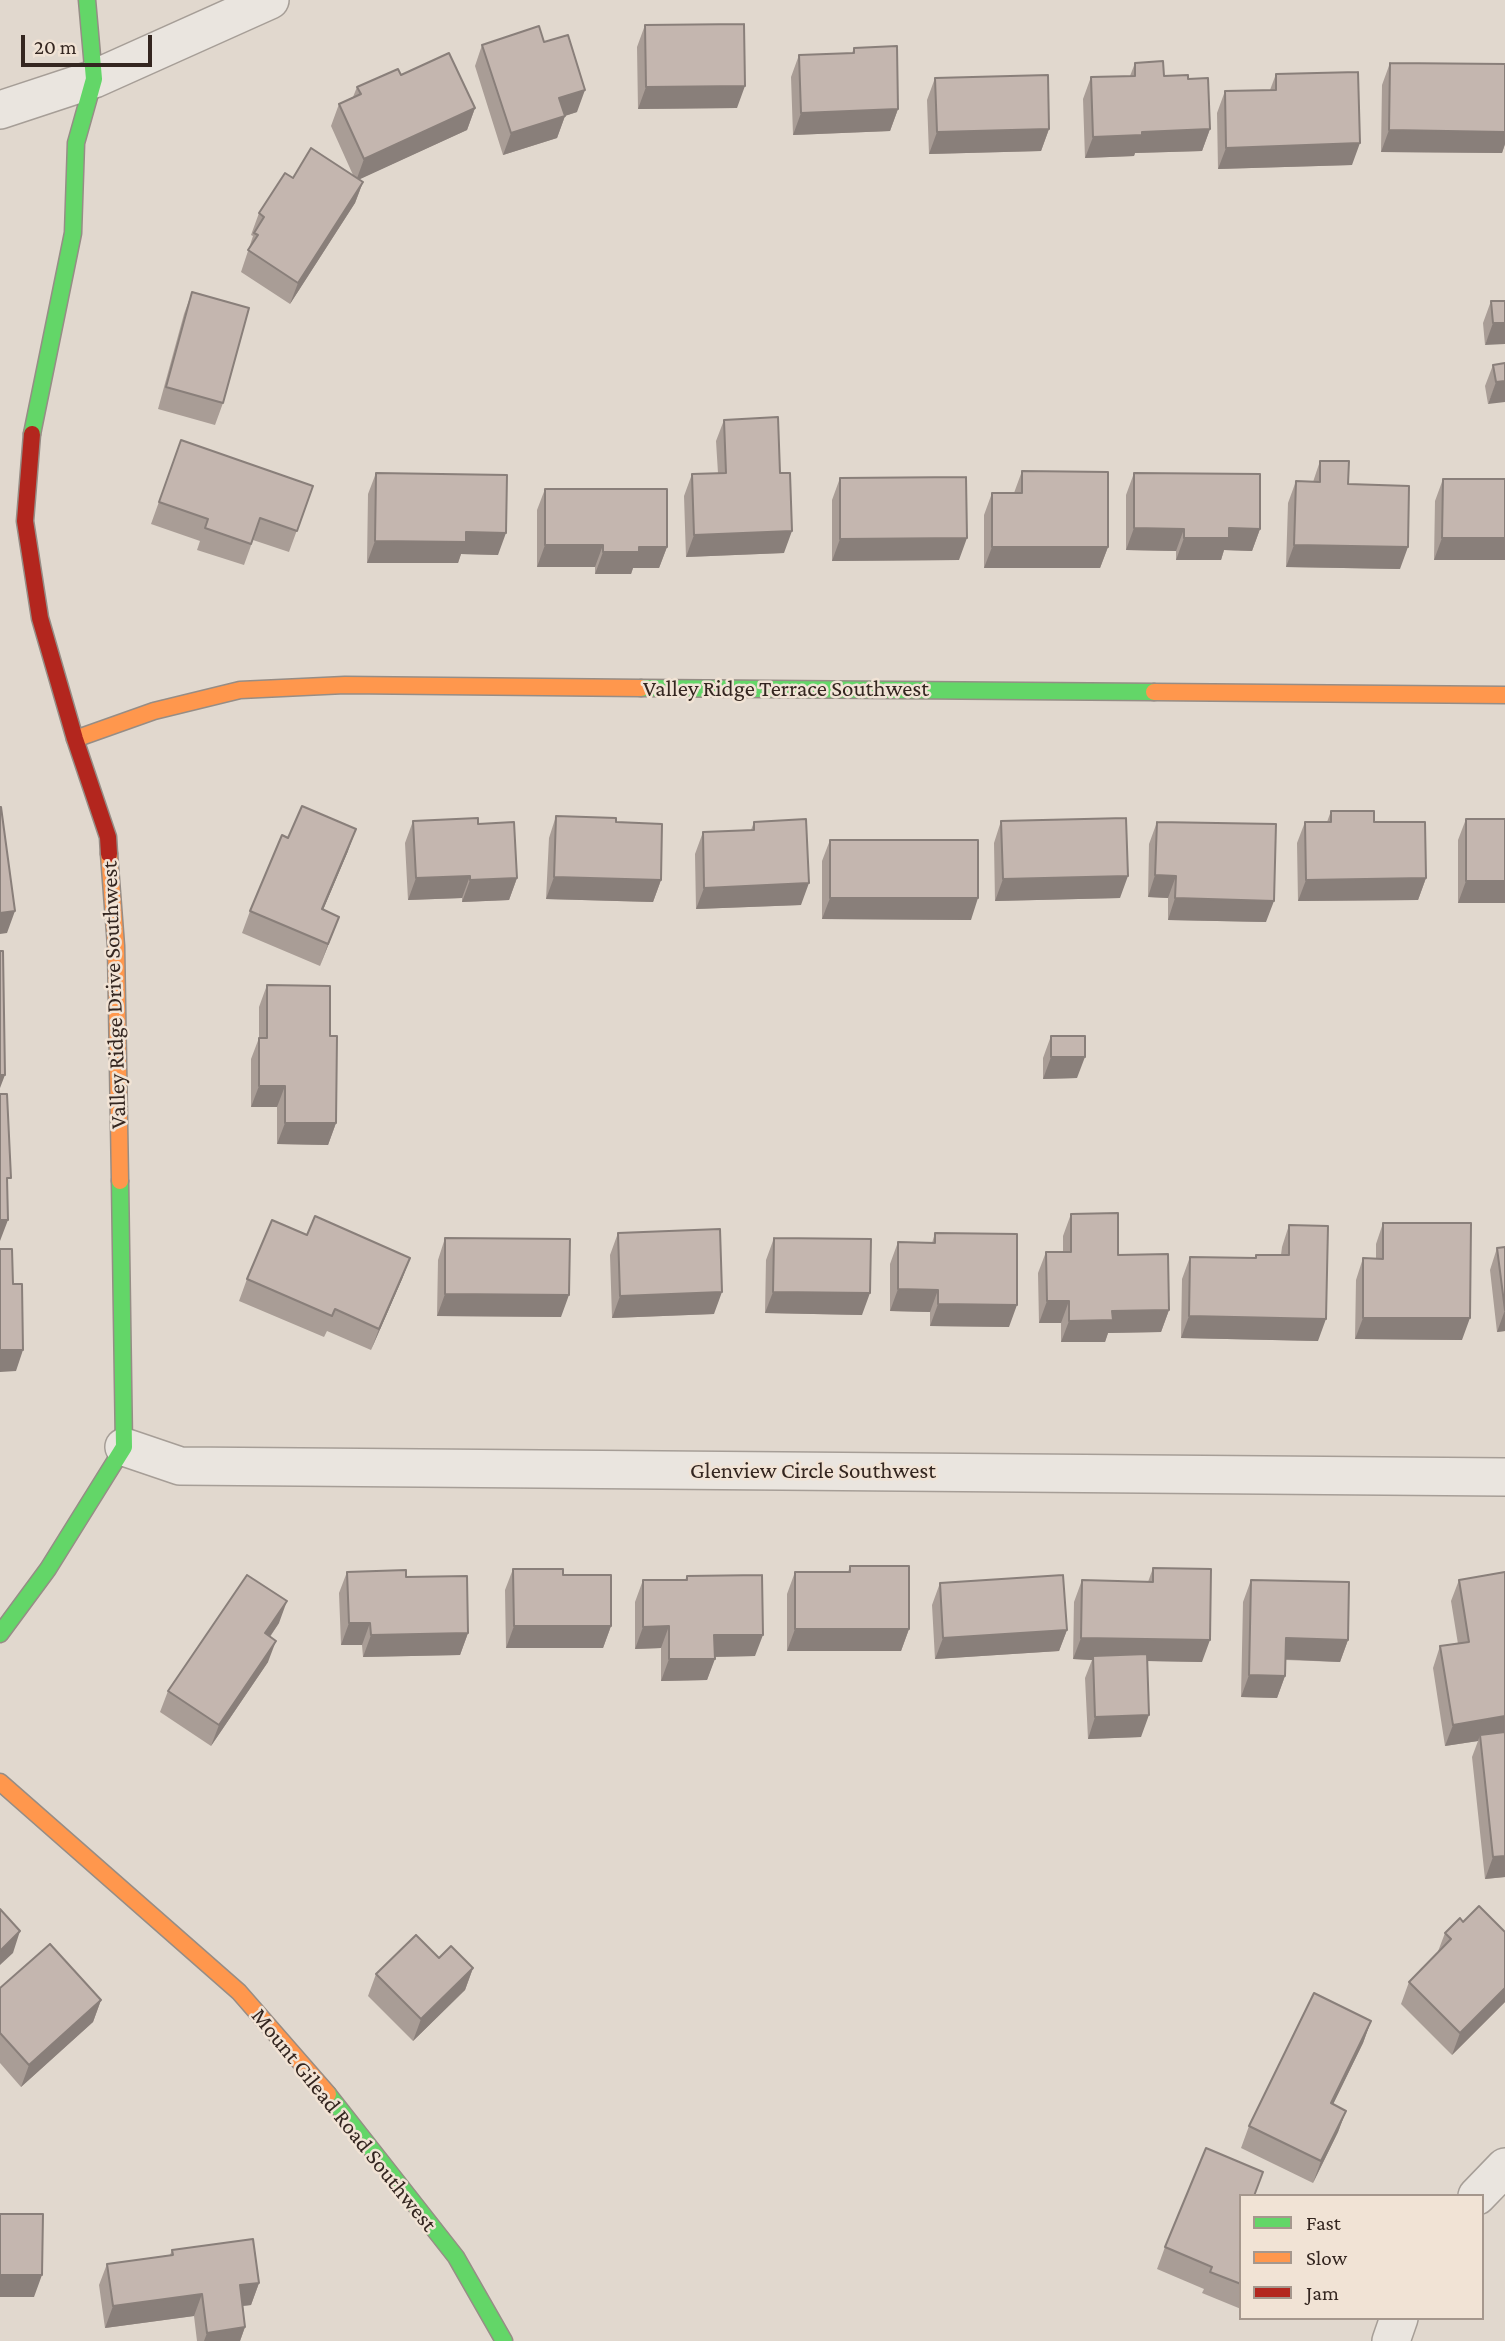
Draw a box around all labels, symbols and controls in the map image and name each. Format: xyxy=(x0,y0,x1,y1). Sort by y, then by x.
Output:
scale bar xyxy=(24,21,156,65)
text: 20 m xyxy=(34,35,77,59)
street label: Valley Ridge Terrace Southwest xyxy=(643,675,929,703)
street label: Valley Ridge Drive Southwest xyxy=(96,861,132,1129)
street label: Glenview Circle Southwest xyxy=(690,1457,936,1485)
street label: Mount Gilead Road Southwest xyxy=(245,2003,443,2237)
legend xyxy=(1239,2194,1484,2320)
text: Fast xyxy=(1306,2211,1341,2235)
text: Slow xyxy=(1306,2246,1347,2270)
text: Jam xyxy=(1306,2281,1339,2305)

